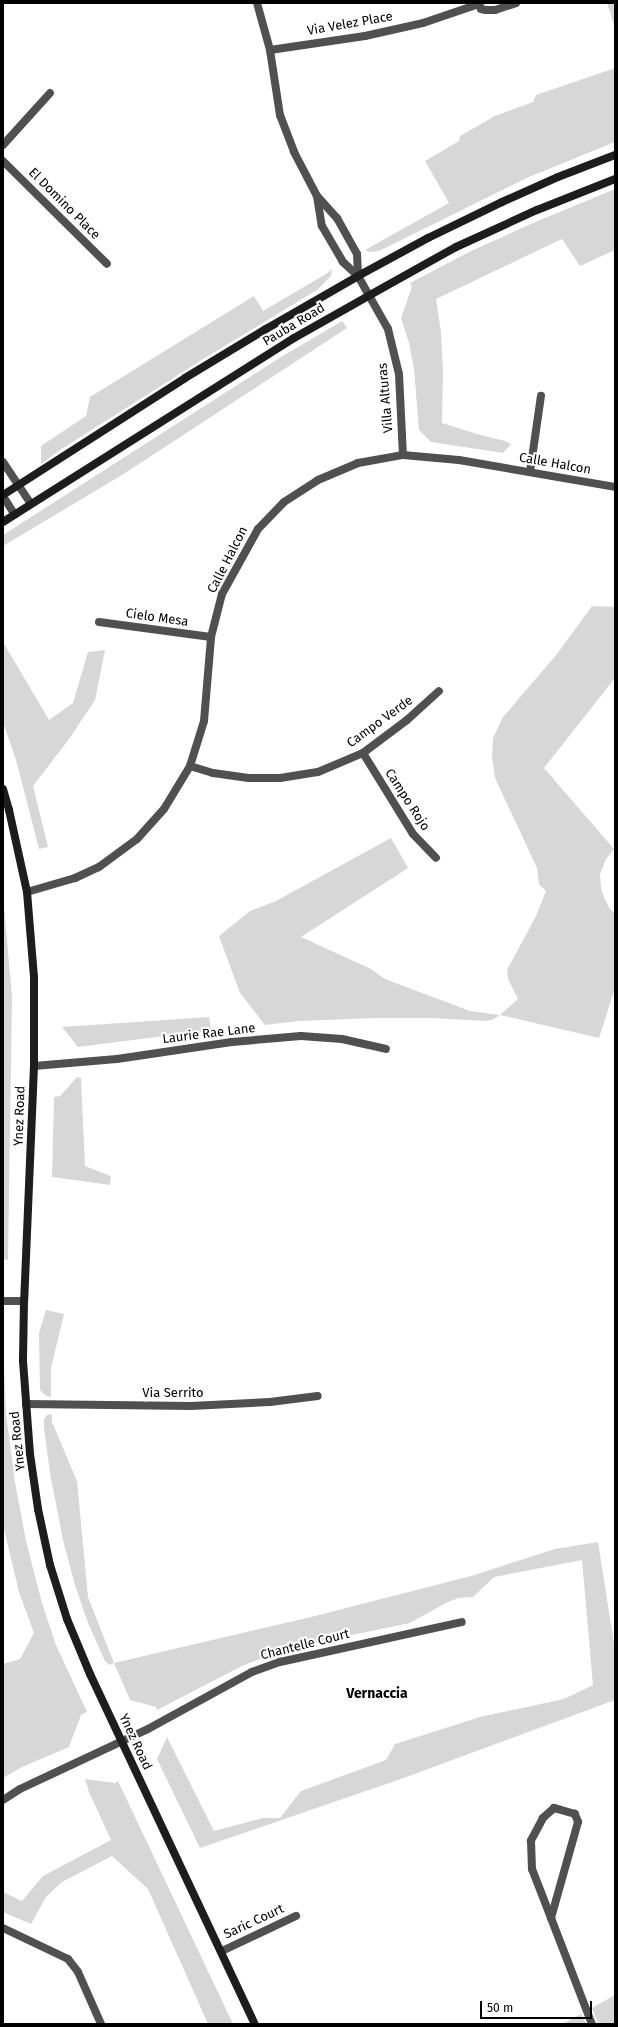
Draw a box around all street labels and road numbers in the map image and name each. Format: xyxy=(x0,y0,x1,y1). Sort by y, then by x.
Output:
street label: Via Velez Place xyxy=(306,9,394,39)
street label: El Domino Place xyxy=(25,165,103,243)
street label: Pauba Road xyxy=(260,300,328,350)
street label: Villa Alturas xyxy=(375,362,397,434)
street label: Calle Halcon xyxy=(518,450,592,478)
street label: Calle Halcon xyxy=(205,524,251,596)
street label: Cielo Mesa xyxy=(125,606,189,630)
street label: Campo Verde xyxy=(344,693,416,751)
street label: Campo Rojo xyxy=(381,766,433,834)
street label: Laurie Rae Lane xyxy=(162,1021,256,1047)
street label: Ynez Road xyxy=(11,1086,29,1146)
street label: Via Serrito xyxy=(142,1385,204,1401)
street label: Ynez Road xyxy=(7,1410,29,1472)
street label: Chantelle Court xyxy=(259,1626,351,1664)
street label: Ynez Road xyxy=(115,1711,155,1773)
street label: Saric Court xyxy=(222,1901,286,1943)

